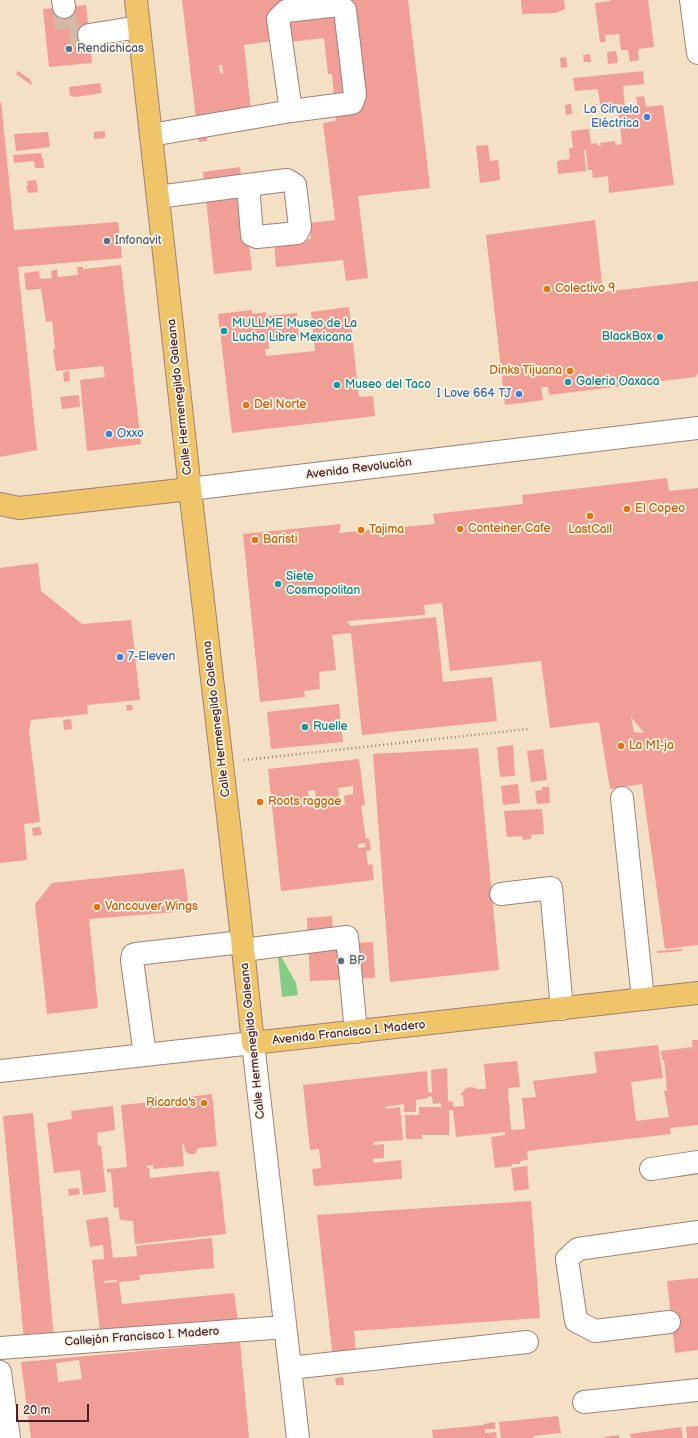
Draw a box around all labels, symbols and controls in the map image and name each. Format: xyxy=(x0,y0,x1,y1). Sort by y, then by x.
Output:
place label: Rendichicas xyxy=(77,42,144,56)
marker: Rendichicas xyxy=(64,44,74,54)
place label: La Ciruela Eléctrica xyxy=(584,103,639,131)
marker: La Ciruela Eléctrica xyxy=(642,112,652,122)
place label: Infonavit xyxy=(115,234,161,248)
marker: Infonavit xyxy=(102,236,112,246)
place label: Colectivo 9 xyxy=(555,282,615,296)
marker: Colectivo 9 xyxy=(542,284,552,294)
place label: MULLME Museo de La Lucha Libre Mexicana xyxy=(232,317,357,345)
street label: Calle Hermenegildo Galeana xyxy=(165,318,195,476)
marker: MULLME Museo de La Lucha Libre Mexicana xyxy=(219,326,229,336)
place label: BlackBox xyxy=(602,330,652,344)
marker: BlackBox xyxy=(655,332,665,342)
place label: Dinks Tijuana xyxy=(489,364,562,378)
marker: Dinks Tijuana xyxy=(565,366,575,376)
place label: Galeria Oaxaca xyxy=(576,375,660,389)
marker: Galeria Oaxaca xyxy=(563,377,573,387)
place label: Museo del Taco xyxy=(345,378,431,392)
marker: Museo del Taco xyxy=(332,380,342,390)
place label: I Love 664 TJ xyxy=(437,387,511,401)
marker: I Love 664 TJ xyxy=(514,389,524,399)
place label: Del Norte xyxy=(254,398,306,412)
marker: Del Norte xyxy=(241,400,251,410)
place label: Oxxo xyxy=(117,427,144,441)
marker: Oxxo xyxy=(104,429,114,439)
street label: Avenida Revolución xyxy=(305,455,413,483)
place label: El Copeo xyxy=(635,502,685,516)
marker: El Copeo xyxy=(622,504,632,514)
marker: LastCall xyxy=(585,511,595,521)
place label: Conteiner Cafe xyxy=(468,522,551,536)
place label: Tajima xyxy=(369,523,404,537)
place label: LastCall xyxy=(568,523,612,537)
marker: Conteiner Cafe xyxy=(455,524,465,534)
marker: Tajima xyxy=(356,525,366,535)
place label: Baristi xyxy=(263,533,298,547)
marker: Baristi xyxy=(250,535,260,545)
place label: Siete Cosmopolitan xyxy=(286,570,360,598)
marker: Siete Cosmopolitan xyxy=(273,579,283,589)
street label: Calle Hermenegildo Galeana xyxy=(200,640,234,798)
place label: 7-Eleven xyxy=(128,650,175,664)
marker: 7-Eleven xyxy=(115,652,125,662)
place label: Ruelle xyxy=(313,720,348,734)
marker: Ruelle xyxy=(300,722,310,732)
place label: La MI-ja xyxy=(629,739,674,753)
marker: La MI-ja xyxy=(616,741,626,751)
place label: Roots raggae xyxy=(268,795,341,809)
marker: Roots raggae xyxy=(255,797,265,807)
place label: Vancouver Wings xyxy=(105,900,198,914)
marker: Vancouver Wings xyxy=(92,902,102,912)
place label: BP xyxy=(349,954,365,968)
marker: BP xyxy=(336,956,346,966)
street label: Calle Hermenegildo Galeana xyxy=(238,962,268,1120)
street label: Avenida Francisco I. Madero xyxy=(272,1018,426,1048)
place label: Ricardo's xyxy=(146,1096,196,1110)
marker: Ricardo's xyxy=(199,1098,209,1108)
street label: Callejón Francisco I. Madero xyxy=(64,1324,220,1350)
scale bar xyxy=(18,1396,91,1422)
text: 20 m xyxy=(23,1403,50,1418)

